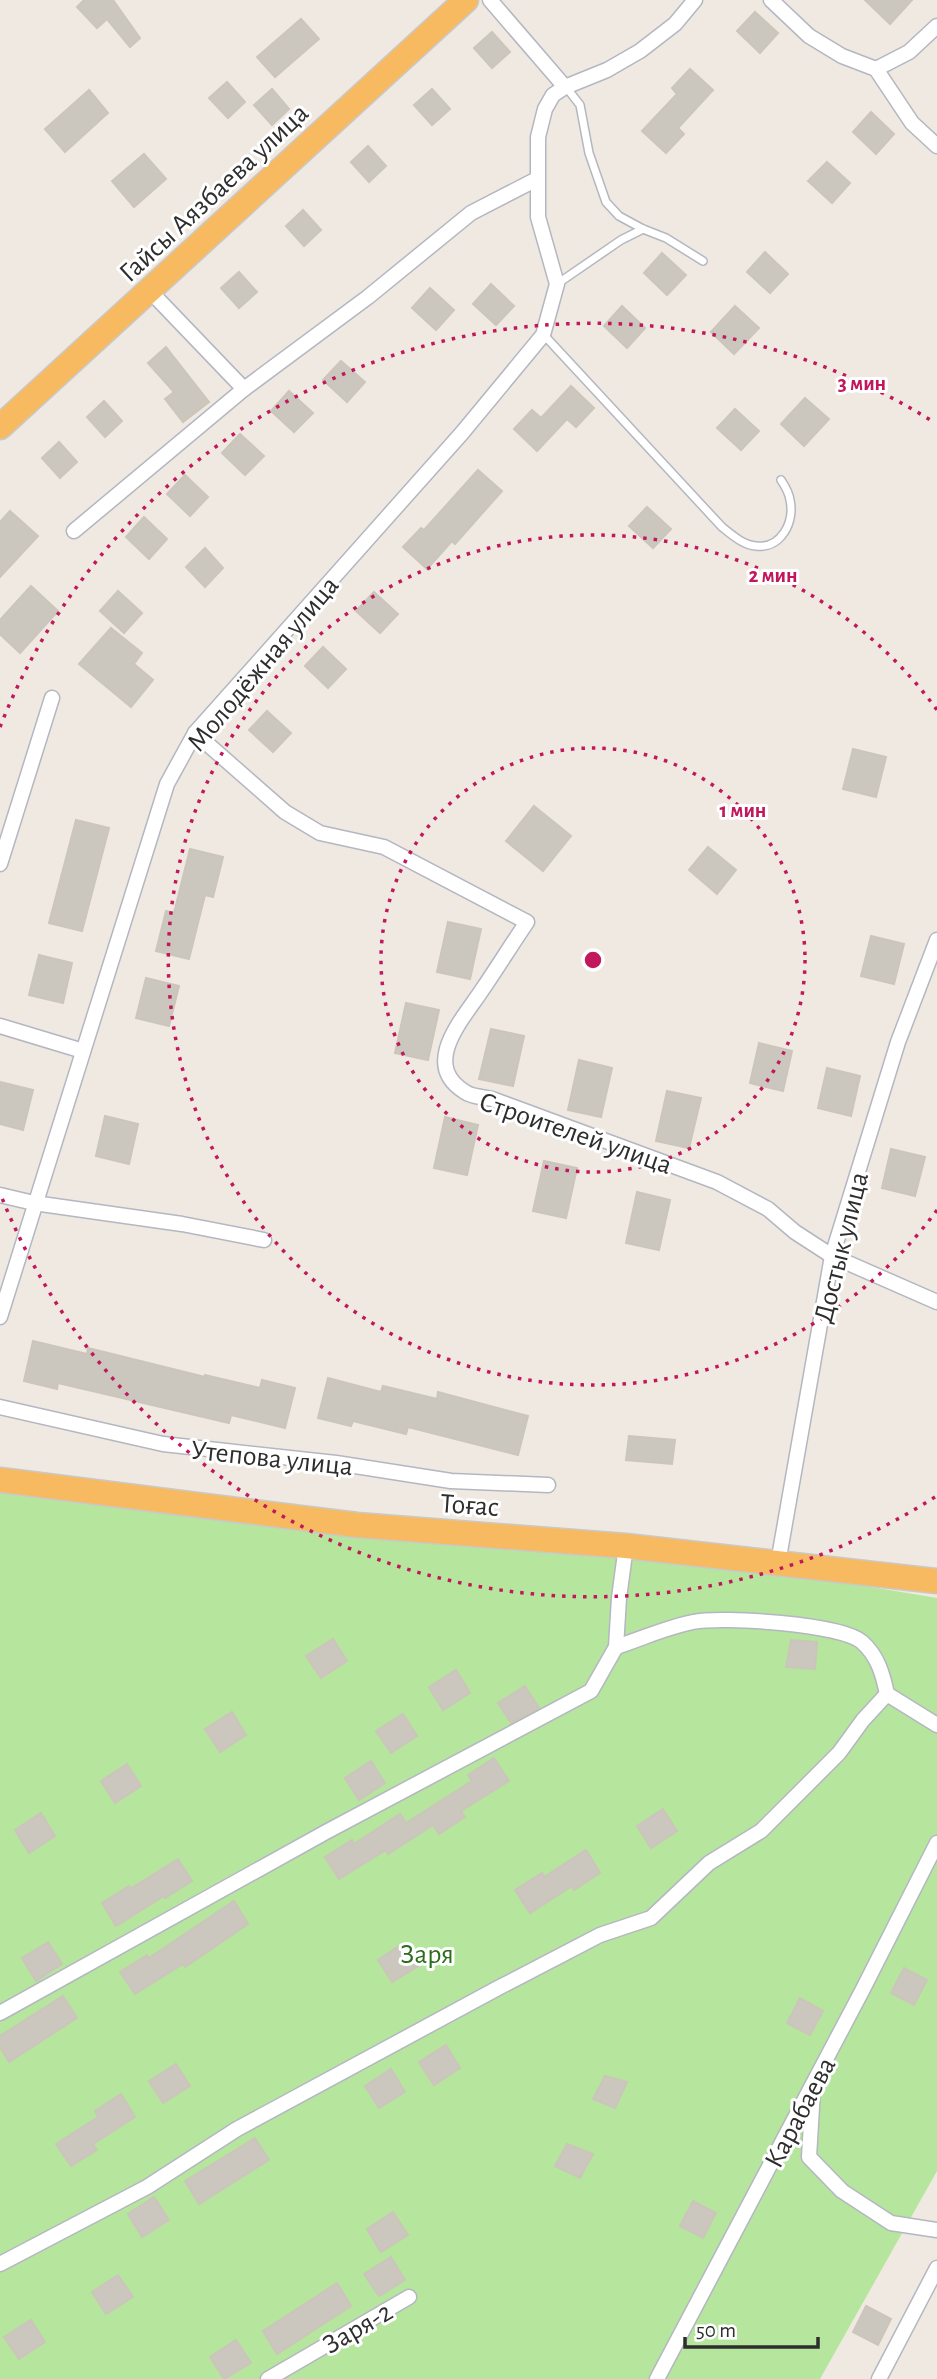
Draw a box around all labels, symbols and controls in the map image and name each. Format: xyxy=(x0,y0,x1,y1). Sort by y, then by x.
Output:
street label: Гайсы Аязбаева улица xyxy=(114,99,314,288)
text: 3 мин xyxy=(838,373,886,394)
text: 2 мин xyxy=(748,565,798,586)
street label: Молодёжная улица xyxy=(182,571,345,757)
text: 1 мин xyxy=(720,800,766,821)
centre of rings xyxy=(581,948,605,972)
street label: Строителей улица xyxy=(475,1088,676,1180)
street label: Достык улица xyxy=(810,1169,874,1326)
street label: Утепова улица xyxy=(189,1437,354,1481)
street label: Тоғас xyxy=(440,1490,500,1522)
park label: Заря xyxy=(400,1941,454,1969)
street label: Карабаева xyxy=(760,2053,842,2173)
street label: Заря-2 xyxy=(319,2298,397,2360)
scale bar xyxy=(685,2306,818,2350)
text: 50 m xyxy=(696,2320,736,2341)

